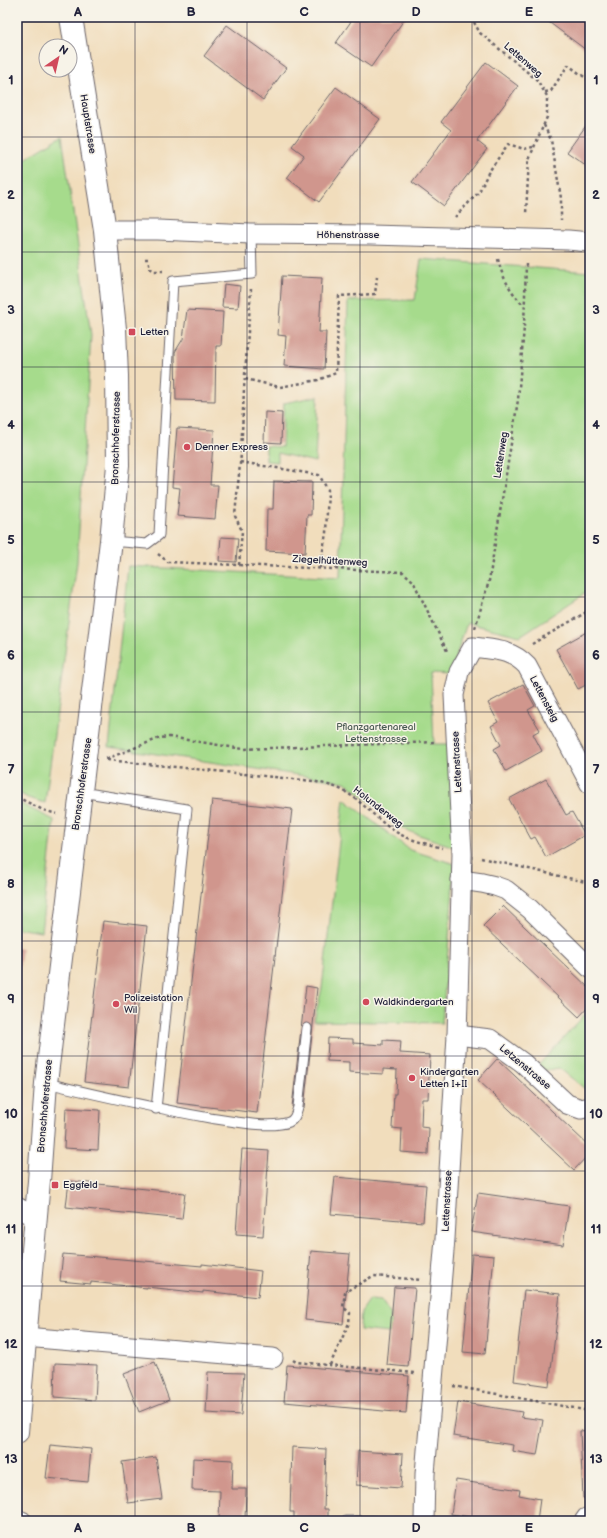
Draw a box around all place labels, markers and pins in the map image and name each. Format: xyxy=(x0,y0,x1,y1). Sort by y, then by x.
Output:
place label: Letten xyxy=(140,326,169,338)
marker: Letten xyxy=(127,327,137,337)
place label: Denner Express xyxy=(195,441,268,453)
marker: Denner Express xyxy=(182,442,192,452)
place label: Polizeistation Wil xyxy=(124,992,184,1016)
place label: Waldkindergarten xyxy=(374,996,454,1008)
marker: Waldkindergarten xyxy=(361,997,371,1007)
marker: Polizeistation Wil xyxy=(111,999,121,1009)
place label: Kindergarten Letten I+II xyxy=(420,1066,479,1090)
marker: Kindergarten Letten I+II xyxy=(407,1073,417,1083)
place label: Eggfeld xyxy=(63,1179,98,1191)
marker: Eggfeld xyxy=(50,1180,60,1190)

